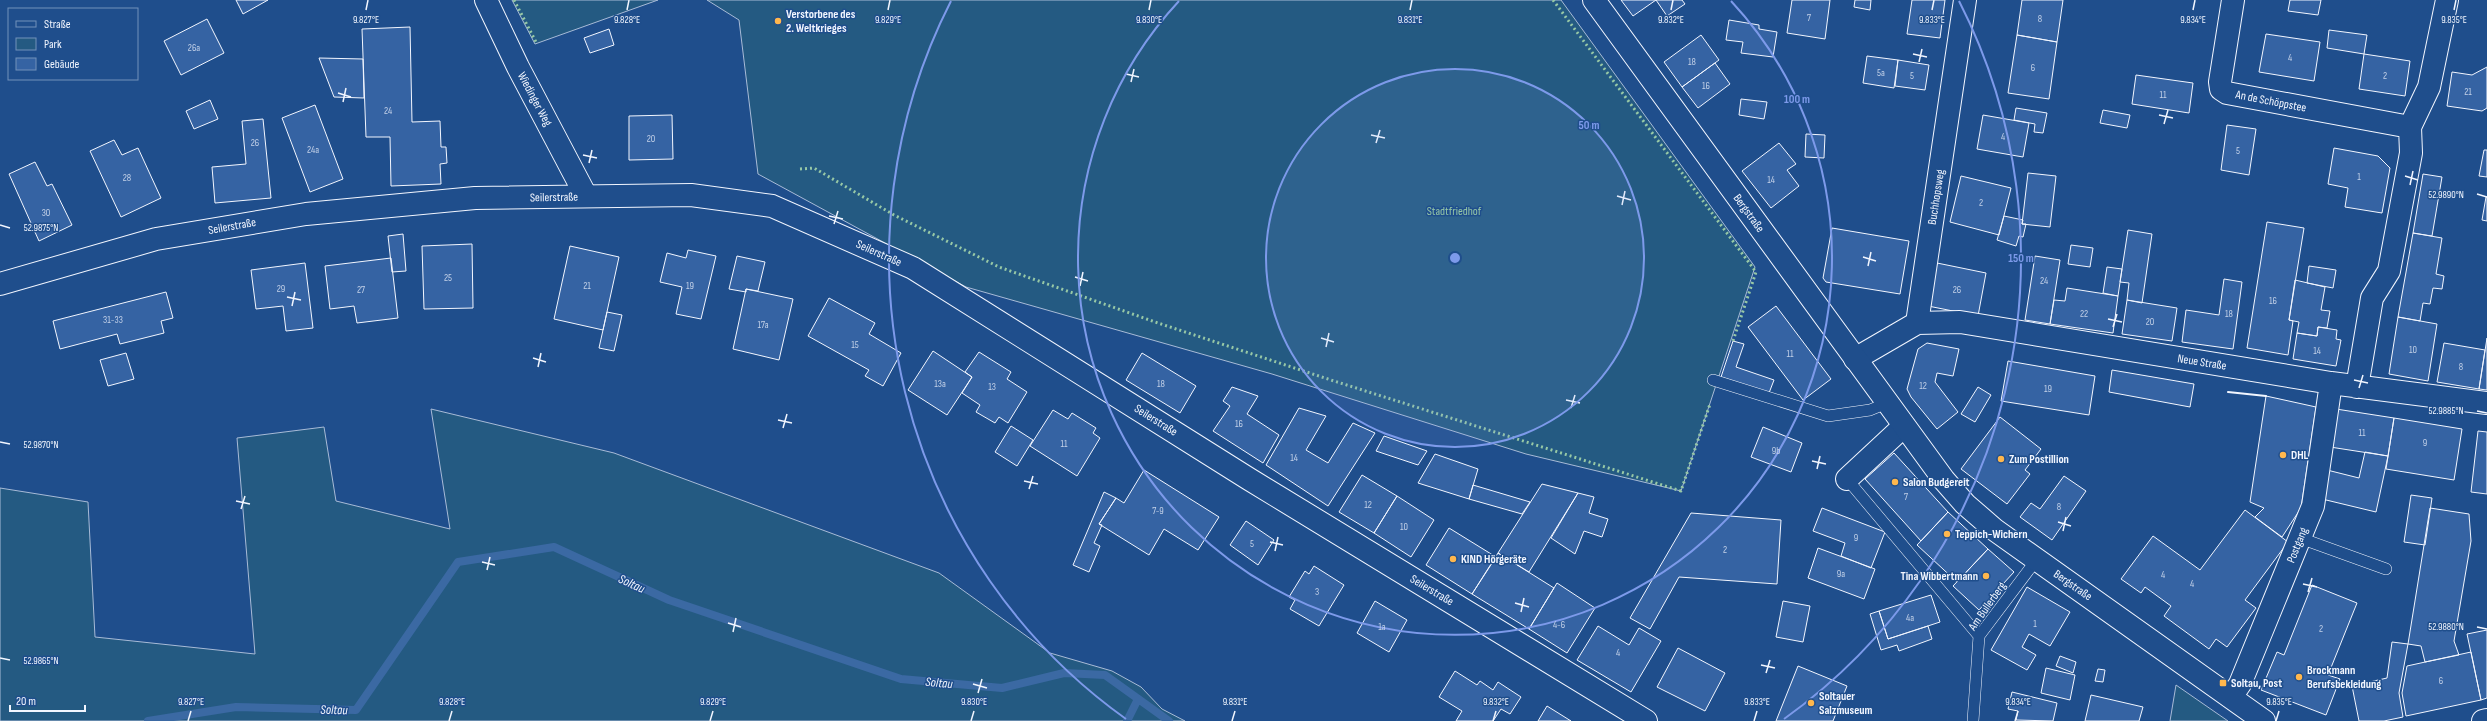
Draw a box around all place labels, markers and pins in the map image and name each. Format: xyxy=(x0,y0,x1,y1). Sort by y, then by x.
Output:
place label: Verstorbene des 2. Weltkrieges xyxy=(786,7,856,36)
marker: Verstorbene des 2. Weltkrieges xyxy=(773,16,783,26)
centre of rings xyxy=(1448,251,1462,265)
place label: DHL xyxy=(2291,448,2309,463)
marker: DHL xyxy=(2278,450,2288,460)
place label: Zum Postillion xyxy=(2009,452,2069,467)
marker: Zum Postillion xyxy=(1996,454,2006,464)
place label: Salon Budgereit xyxy=(1903,475,1970,490)
marker: Salon Budgereit xyxy=(1890,477,1900,487)
place label: Teppich-Wichern xyxy=(1955,527,2028,542)
marker: Teppich-Wichern xyxy=(1942,529,1952,539)
place label: KIND Hörgeräte xyxy=(1461,552,1527,567)
marker: KIND Hörgeräte xyxy=(1448,554,1458,564)
place label: Tina Wibbertmann xyxy=(1900,569,1978,584)
marker: Tina Wibbertmann xyxy=(1981,571,1991,581)
place label: Brockmann Berufsbekleidung xyxy=(2307,663,2381,692)
marker: Brockmann Berufsbekleidung xyxy=(2294,672,2304,682)
place label: Soltau, Post xyxy=(2231,676,2282,691)
marker: Soltau, Post xyxy=(2218,678,2228,688)
place label: Soltauer Salzmuseum xyxy=(1819,689,1873,718)
marker: Soltauer Salzmuseum xyxy=(1806,698,1816,708)

